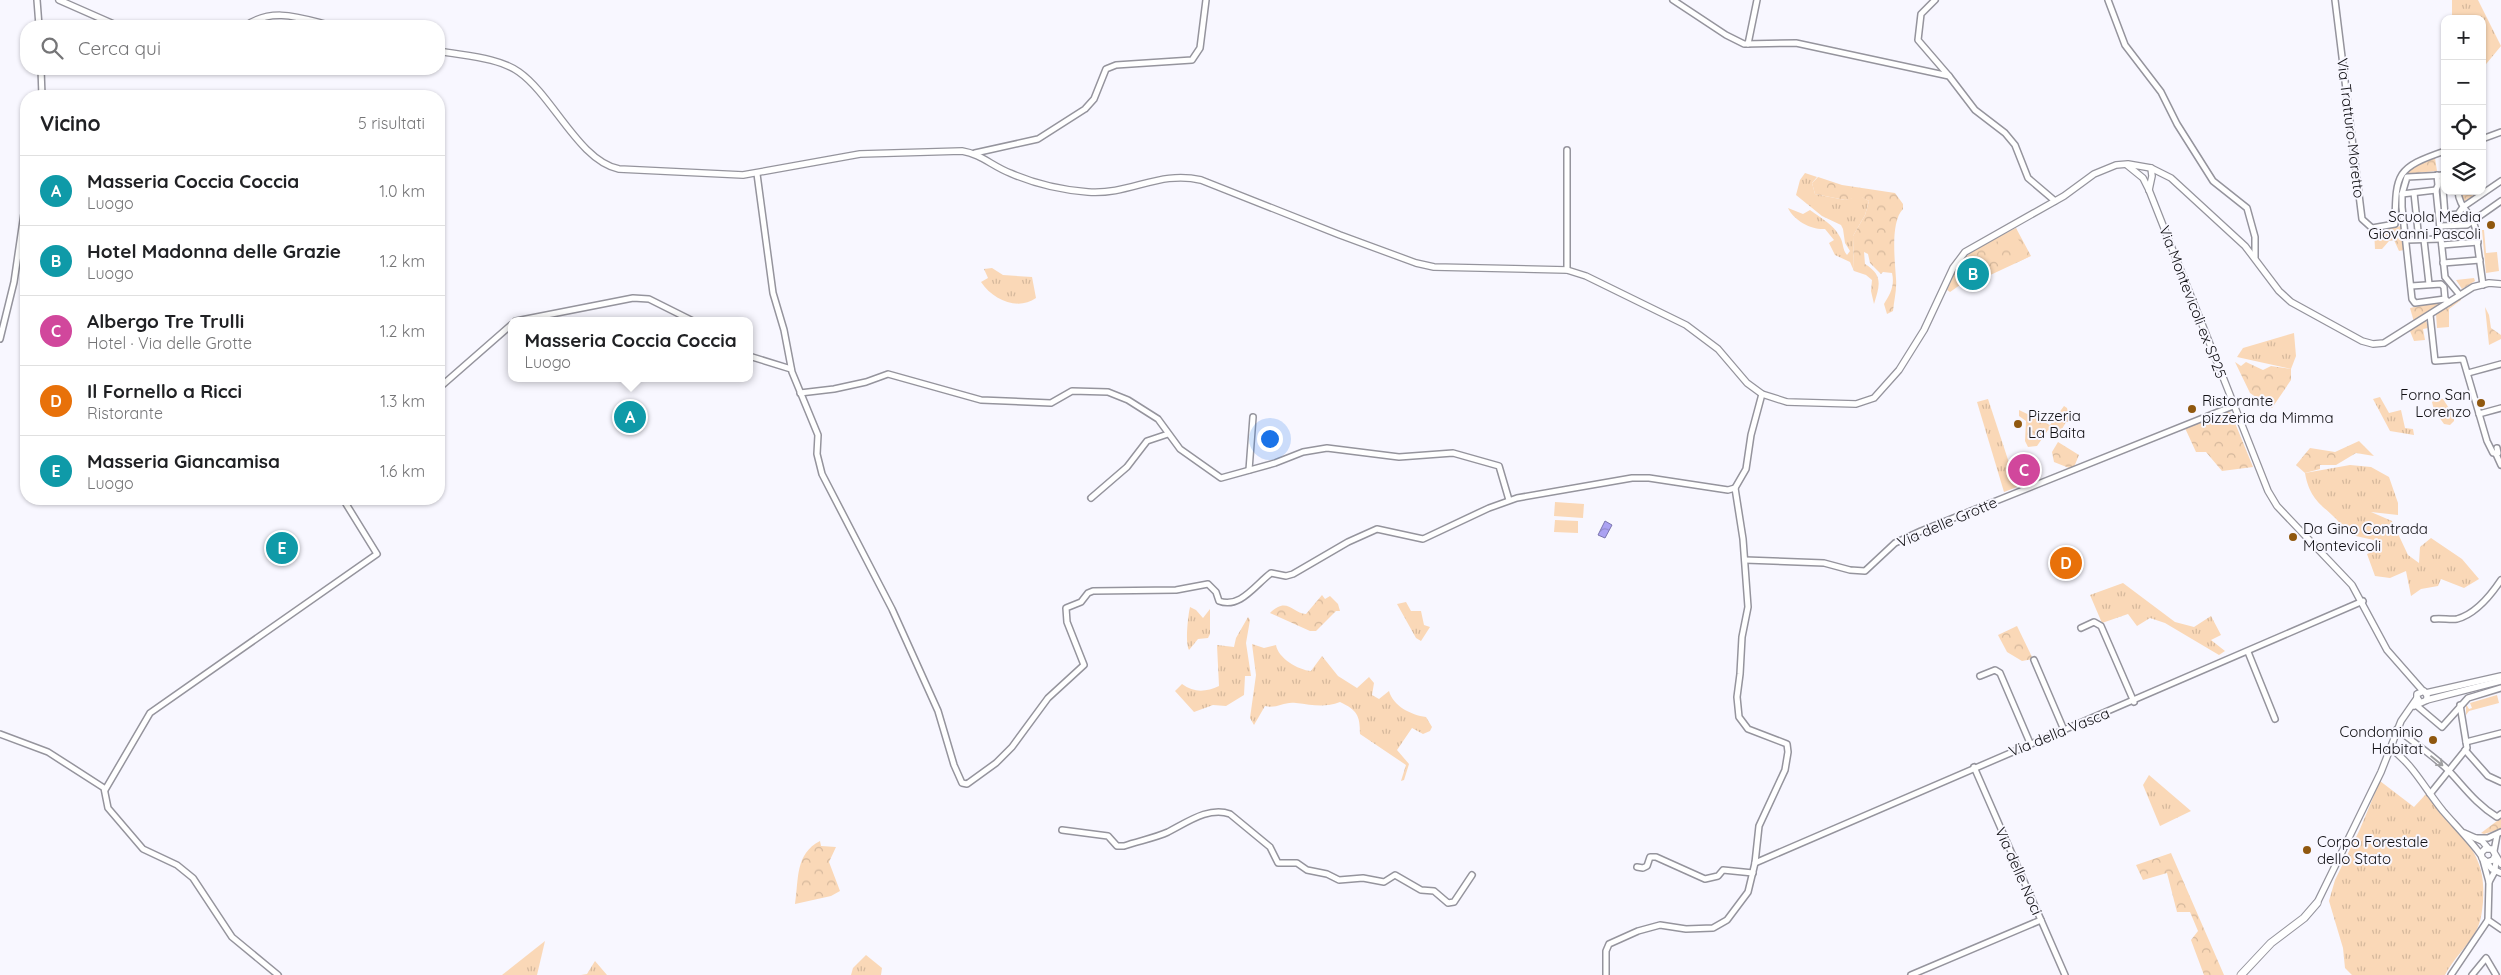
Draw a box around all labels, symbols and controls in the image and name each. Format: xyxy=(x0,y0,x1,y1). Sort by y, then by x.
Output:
map controls xyxy=(2441,15,2486,195)
button: + xyxy=(2441,15,2486,60)
search box xyxy=(20,20,445,75)
icon: search xyxy=(38,34,66,62)
text: Cerca qui xyxy=(78,36,161,60)
street label: Via Tratturo Moretto xyxy=(2333,57,2369,199)
button: − xyxy=(2441,60,2486,105)
button: locate xyxy=(2441,105,2486,150)
text: Vicino xyxy=(40,110,101,136)
text: 5 risultati xyxy=(358,113,425,133)
button: layers xyxy=(2441,150,2486,195)
text: Masseria Coccia Coccia xyxy=(87,169,299,193)
text: A xyxy=(51,181,61,201)
text: 1.0 km xyxy=(379,181,425,201)
text: Luogo xyxy=(87,193,134,213)
place label: Scuola Media Giovanni Pascoli xyxy=(2368,207,2481,243)
marker: Scuola Media Giovanni Pascoli xyxy=(2485,219,2497,231)
street label: Via Montevicoli ex SP25 xyxy=(2155,223,2231,381)
text: Hotel Madonna delle Grazie xyxy=(87,239,341,263)
text: B xyxy=(51,251,61,271)
text: 1.2 km xyxy=(380,251,425,271)
pin: B xyxy=(1957,255,1989,293)
text: Luogo xyxy=(87,263,134,283)
text: Albergo Tre Trulli xyxy=(87,309,244,333)
popup xyxy=(508,317,753,382)
text: C xyxy=(51,321,61,341)
text: 1.2 km xyxy=(380,321,425,341)
text: Masseria Coccia Coccia xyxy=(524,328,737,352)
text: Hotel · Via delle Grotte xyxy=(87,333,252,353)
text: Luogo xyxy=(524,352,571,372)
text: Il Fornello a Ricci xyxy=(87,379,242,403)
place label: Forno San Lorenzo xyxy=(2400,385,2471,421)
text: D xyxy=(50,391,62,411)
text: 1.3 km xyxy=(380,391,425,411)
place label: Ristorante pizzeria da Mimma xyxy=(2202,391,2334,427)
marker: Forno San Lorenzo xyxy=(2475,397,2487,409)
pin: A xyxy=(614,398,646,436)
text: Ristorante xyxy=(87,403,163,423)
marker: Ristorante pizzeria da Mimma xyxy=(2186,403,2198,415)
place label: Pizzeria La Baita xyxy=(2028,406,2085,442)
marker: Pizzeria La Baita xyxy=(2012,418,2024,430)
your location xyxy=(1257,426,1283,452)
text: Masseria Giancamisa xyxy=(87,449,280,473)
pin: C xyxy=(2008,451,2040,489)
text: E xyxy=(51,461,61,481)
text: 1.6 km xyxy=(380,461,425,481)
text: Luogo xyxy=(87,473,134,493)
street label: Via delle Grotte xyxy=(1894,492,2000,552)
place label: Da Gino Contrada Montevicoli xyxy=(2303,519,2428,555)
pin: E xyxy=(266,529,298,567)
marker: Da Gino Contrada Montevicoli xyxy=(2287,531,2299,543)
pin: D xyxy=(2050,544,2082,582)
street label: Via della Vasca xyxy=(2006,703,2112,761)
place label: Condominio Habitat xyxy=(2339,722,2423,758)
marker: Condominio Habitat xyxy=(2427,734,2439,746)
one-way arrow xyxy=(2430,756,2443,767)
street label: Via delle Noci xyxy=(1991,824,2047,918)
place label: Corpo Forestale dello Stato xyxy=(2317,832,2428,868)
marker: Corpo Forestale dello Stato xyxy=(2301,844,2313,856)

